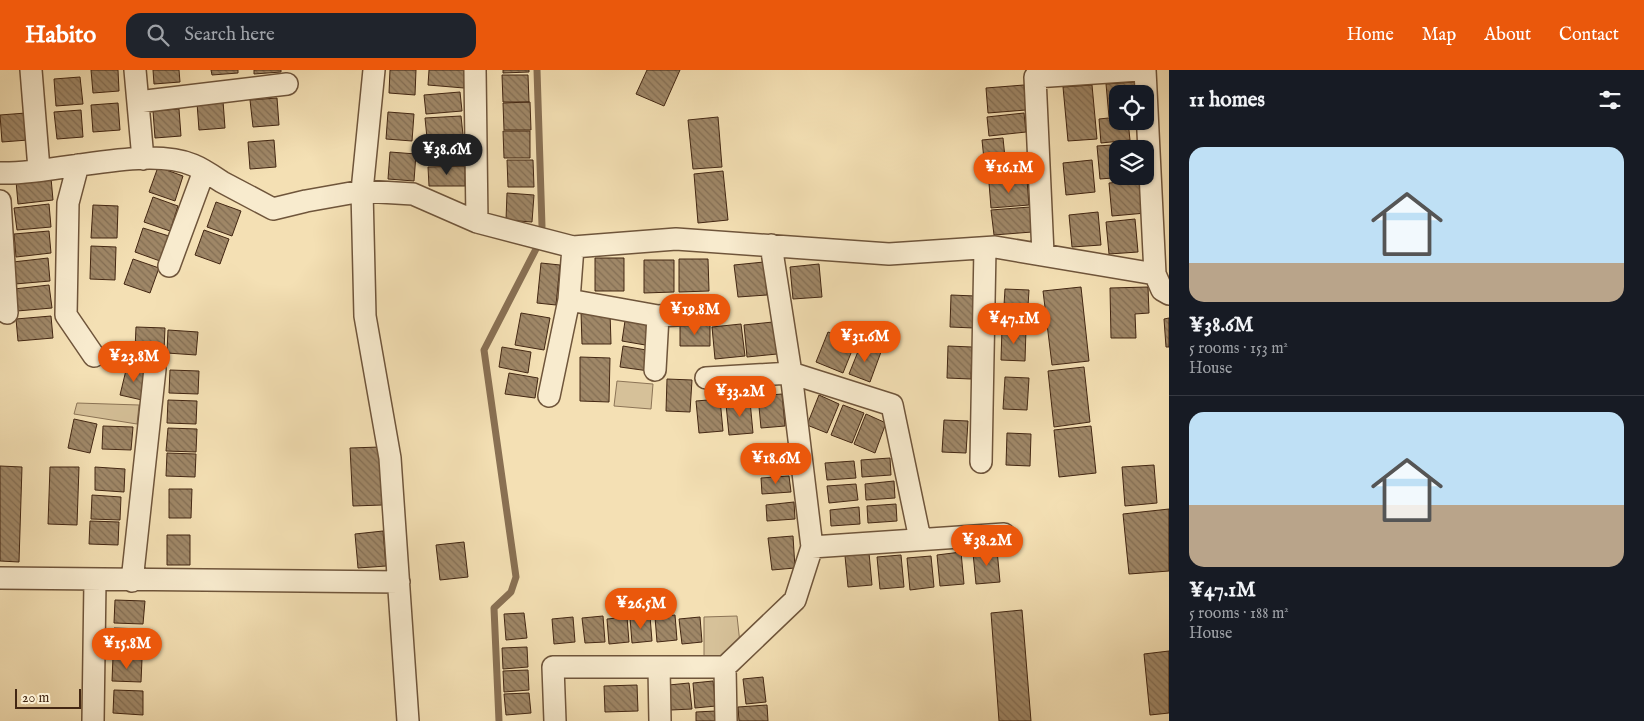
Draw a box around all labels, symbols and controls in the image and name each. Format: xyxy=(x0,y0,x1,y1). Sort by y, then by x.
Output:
search box xyxy=(126,13,476,58)
text: Habito xyxy=(25,20,96,51)
icon: search xyxy=(144,21,172,49)
text: Search here xyxy=(184,23,275,47)
text: Home xyxy=(1347,24,1394,47)
text: Map xyxy=(1422,24,1456,47)
text: About xyxy=(1484,24,1531,47)
text: Contact xyxy=(1559,24,1619,47)
map controls xyxy=(1109,85,1154,185)
button: locate xyxy=(1109,85,1154,130)
icon: filters xyxy=(1596,86,1624,114)
text: 11 homes xyxy=(1189,87,1265,114)
pin: ¥38.6M xyxy=(406,134,488,176)
text: ¥38.6M xyxy=(422,140,472,160)
button: layers xyxy=(1109,140,1154,185)
pin: ¥16.1M xyxy=(968,152,1050,194)
text: ¥16.1M xyxy=(985,158,1033,178)
icon: home xyxy=(1362,179,1452,269)
pin: ¥19.8M xyxy=(654,294,736,336)
text: ¥19.8M xyxy=(670,300,720,320)
pin: ¥47.1M xyxy=(973,302,1055,345)
text: ¥47.1M xyxy=(989,309,1039,329)
text: ¥38.6M xyxy=(1189,312,1254,339)
pin: ¥31.6M xyxy=(824,320,906,363)
text: ¥31.6M xyxy=(841,327,889,347)
text: 5 rooms · 153 m² xyxy=(1189,339,1288,359)
pin: ¥23.8M xyxy=(93,340,175,383)
text: ¥23.8M xyxy=(109,347,159,367)
text: House xyxy=(1189,359,1232,379)
pin: ¥33.2M xyxy=(699,376,781,418)
text: ¥33.2M xyxy=(715,382,765,402)
pin: ¥18.6M xyxy=(735,442,817,485)
icon: home xyxy=(1362,445,1452,535)
text: ¥18.6M xyxy=(751,449,801,469)
pin: ¥38.2M xyxy=(946,524,1028,567)
text: ¥38.2M xyxy=(962,531,1012,551)
text: ¥47.1M xyxy=(1189,577,1256,604)
pin: ¥26.5M xyxy=(600,588,682,630)
text: ¥26.5M xyxy=(616,594,666,614)
text: 5 rooms · 188 m² xyxy=(1189,604,1289,624)
text: House xyxy=(1189,624,1232,644)
pin: ¥15.8M xyxy=(86,628,168,670)
text: ¥15.8M xyxy=(103,634,151,654)
scale bar xyxy=(15,686,81,709)
text: 20 m xyxy=(22,689,49,707)

